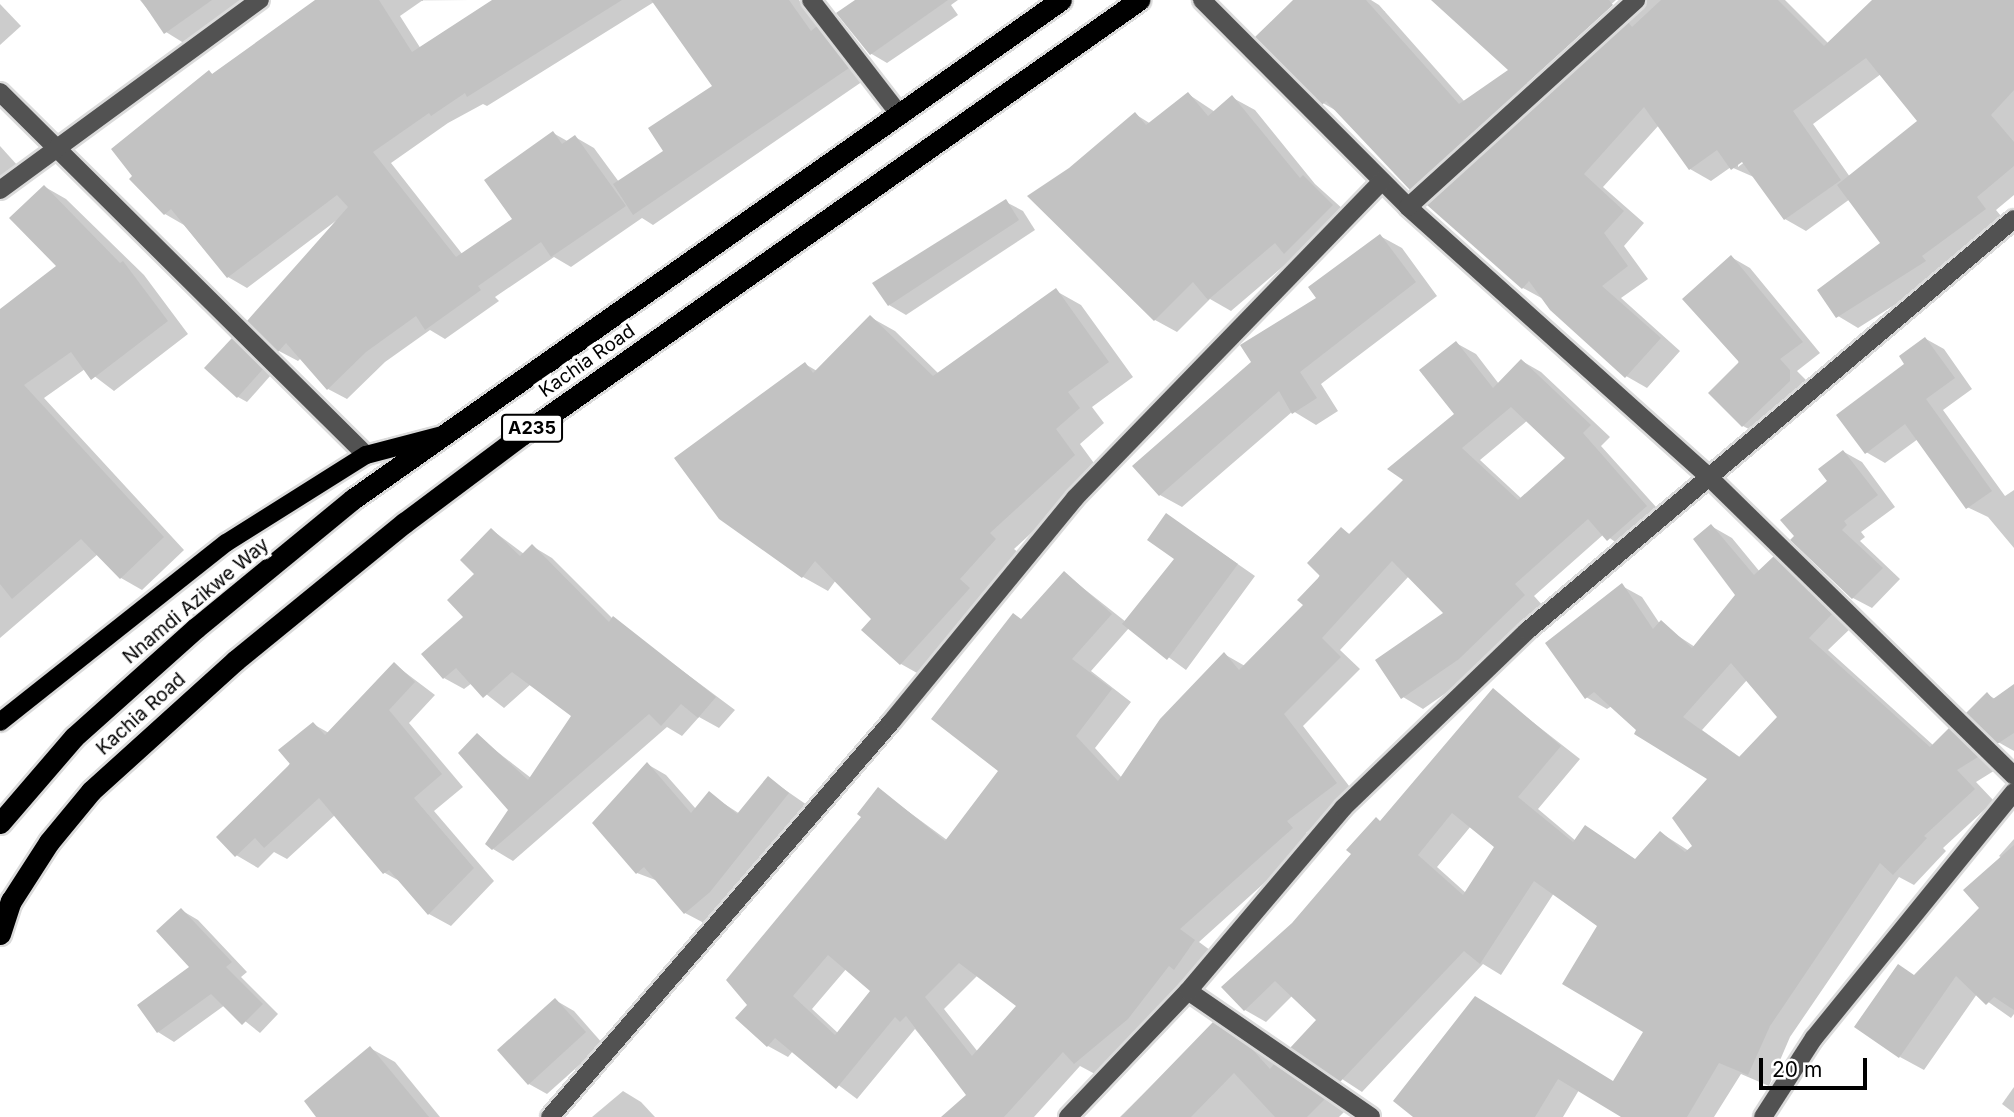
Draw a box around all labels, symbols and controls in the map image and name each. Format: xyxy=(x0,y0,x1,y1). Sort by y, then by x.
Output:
street label: Kachia Road xyxy=(535,320,639,402)
road number: A235 xyxy=(500,414,564,442)
street label: Nnamdi Azikwe Way xyxy=(118,533,274,669)
street label: Kachia Road xyxy=(92,668,190,760)
scale bar xyxy=(1762,1044,1870,1088)
text: 20 m xyxy=(1772,1057,1822,1082)

